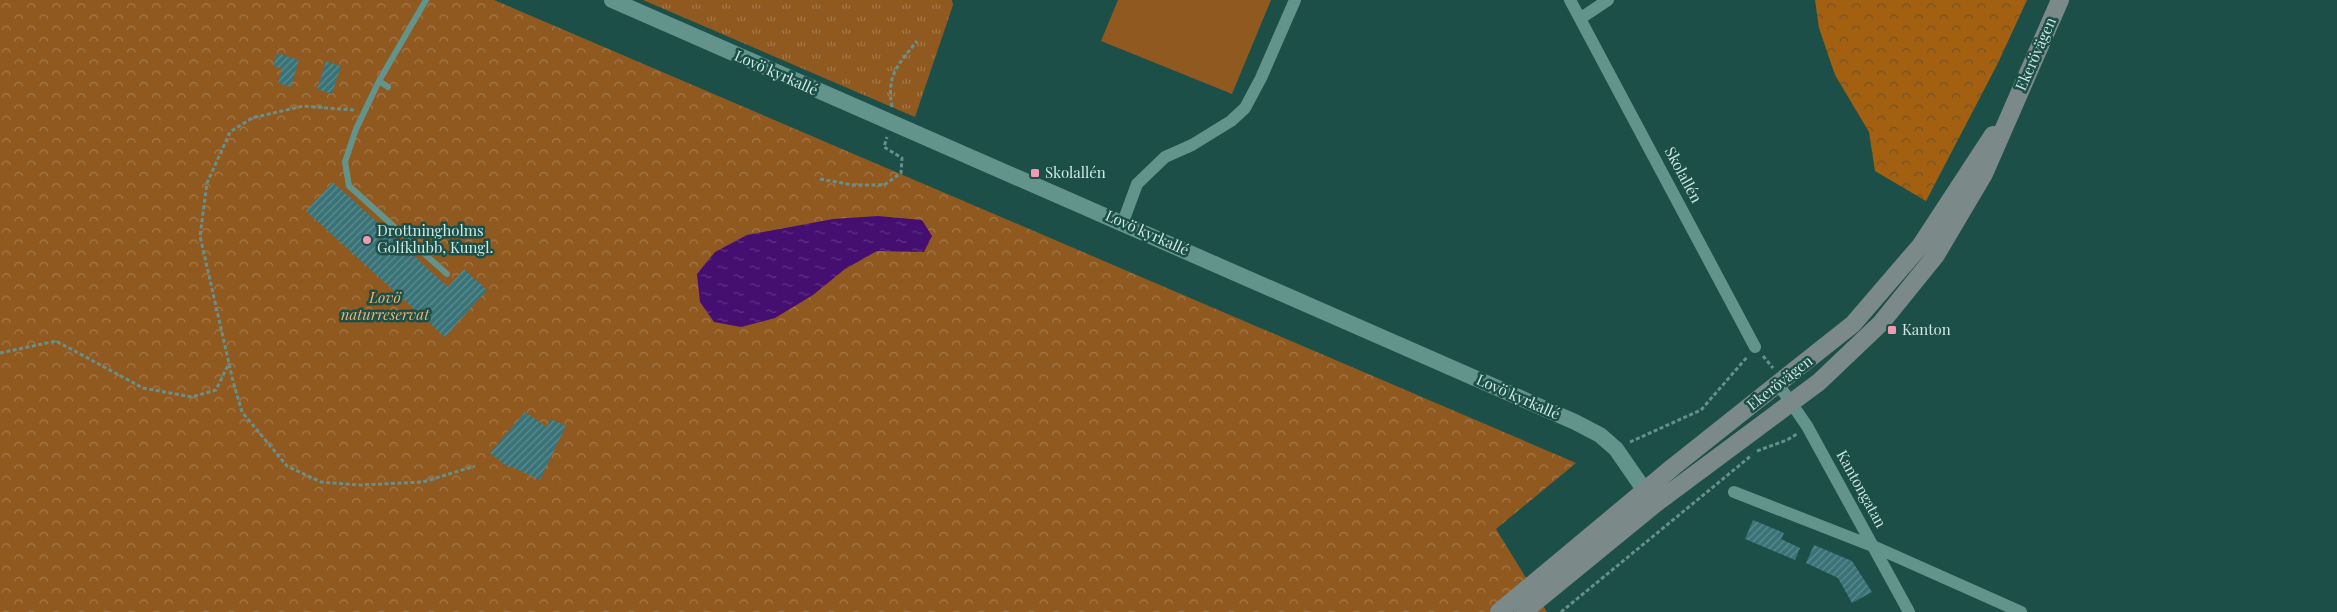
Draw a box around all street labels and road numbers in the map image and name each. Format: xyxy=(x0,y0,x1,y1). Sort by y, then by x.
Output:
street label: Ekerövägen xyxy=(2010,14,2060,93)
street label: Lovö kyrkallé xyxy=(731,45,821,99)
street label: Skolallén xyxy=(1661,143,1707,206)
street label: Lovö kyrkallé xyxy=(1102,205,1192,259)
street label: Ekerövägen xyxy=(1742,350,1816,414)
street label: Lovö kyrkallé xyxy=(1473,369,1563,423)
street label: Kantongatan xyxy=(1832,446,1891,531)

